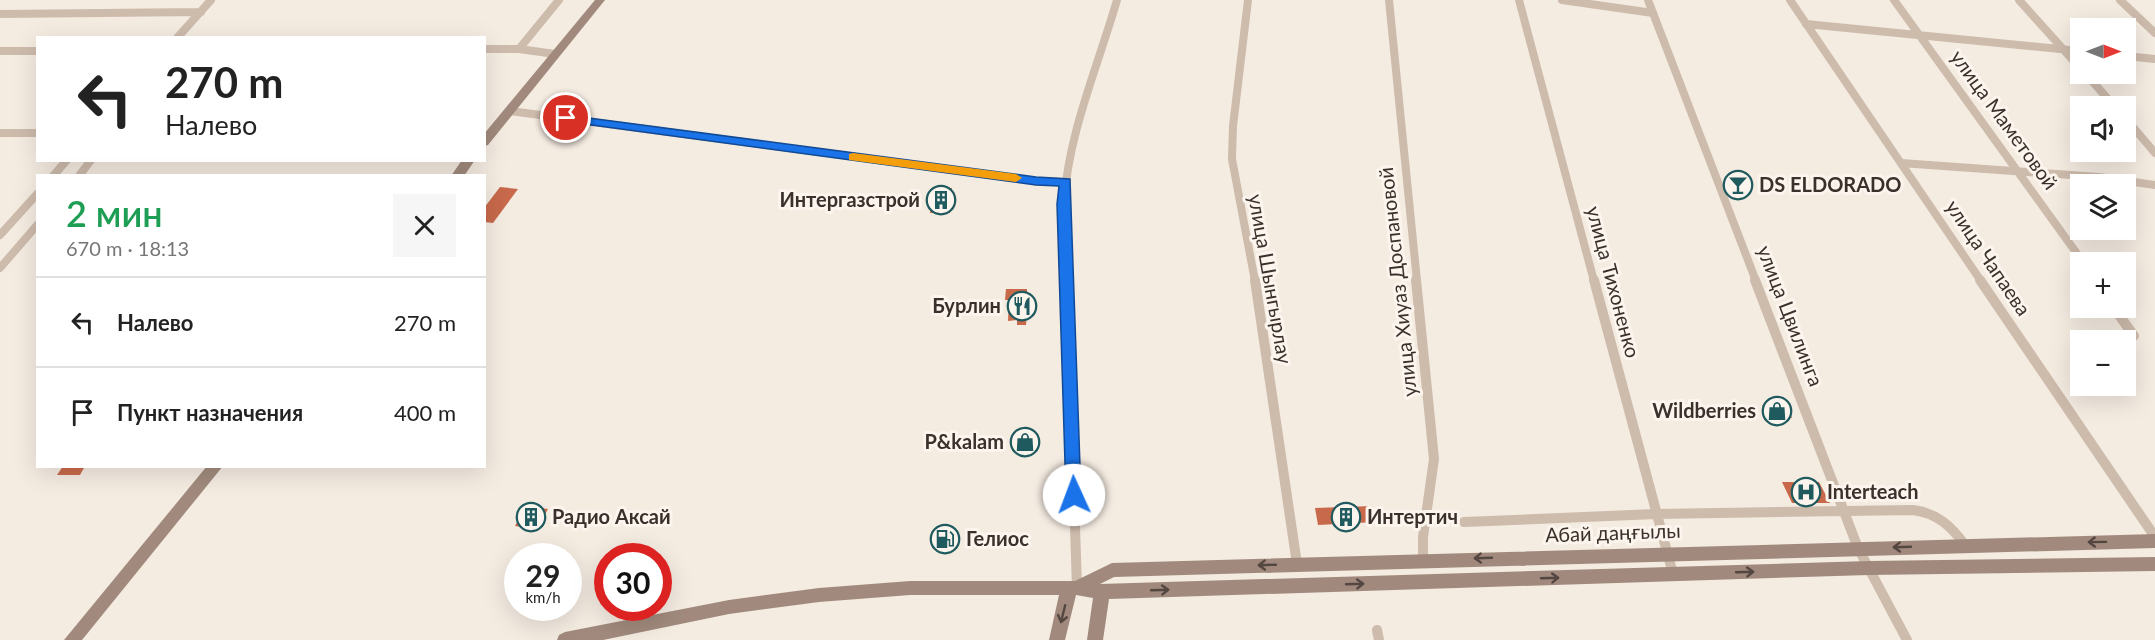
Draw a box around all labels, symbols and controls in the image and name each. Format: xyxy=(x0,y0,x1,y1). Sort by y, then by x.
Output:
north arrow xyxy=(2070,18,2136,84)
map controls xyxy=(2070,18,2136,396)
street label: улица Маметовой xyxy=(1946,45,2063,194)
text: 270 m xyxy=(165,57,283,107)
icon: left xyxy=(66,60,144,138)
pin xyxy=(540,92,591,143)
button: sound xyxy=(2070,96,2136,162)
icon: arrive xyxy=(549,101,582,134)
text: Налево xyxy=(165,108,257,141)
street label: улица Хиуаз Доспановой xyxy=(1373,166,1421,398)
bar icon: DS ELDORADO xyxy=(1722,169,1754,201)
place label: DS ELDORADO xyxy=(1759,172,1901,196)
button: layers xyxy=(2070,174,2136,240)
building icon: Интергазстрой xyxy=(925,184,957,216)
place label: Интергазстрой xyxy=(779,187,920,211)
text: 2 мин xyxy=(66,191,163,235)
street label: улица Шынгырлау xyxy=(1244,192,1298,366)
button: close xyxy=(393,194,456,257)
street label: улица Чапаева xyxy=(1941,195,2036,320)
street label: улица Тихоненко xyxy=(1582,203,1646,360)
text: 670 m · 18:13 xyxy=(66,236,189,260)
street label: улица Цвилинга xyxy=(1753,242,1829,390)
button: + xyxy=(2070,252,2136,318)
restaurant icon: Бурлин xyxy=(1006,290,1038,322)
place label: Бурлин xyxy=(932,293,1001,317)
icon: left xyxy=(66,306,99,339)
text: Налево xyxy=(117,309,193,336)
text: 270 m xyxy=(394,309,456,336)
button: − xyxy=(2070,330,2136,396)
shop icon: Wildberries xyxy=(1761,395,1793,427)
icon: arrive xyxy=(66,396,99,429)
place label: Wildberries xyxy=(1652,398,1756,422)
text: Пункт назначения xyxy=(117,399,303,426)
text: 400 m xyxy=(394,399,456,426)
shop icon: P&kalam xyxy=(1009,426,1041,458)
place label: P&kalam xyxy=(925,429,1004,453)
position arrow xyxy=(1042,463,1106,527)
hospital icon: Interteach xyxy=(1790,476,1822,508)
place label: Interteach xyxy=(1827,479,1919,503)
building icon: Радио Аксай xyxy=(515,501,547,533)
building icon: Интертич xyxy=(1330,501,1362,533)
place label: Радио Аксай xyxy=(552,504,671,528)
place label: Интертич xyxy=(1367,504,1458,528)
street label: Абай даңғылы xyxy=(1545,518,1681,546)
fuel station icon: Гелиос xyxy=(929,523,961,555)
place label: Гелиос xyxy=(966,526,1029,550)
one-way arrow xyxy=(2087,536,2107,548)
one-way arrow xyxy=(1892,541,1912,553)
speed limit sign: 30 xyxy=(594,543,672,621)
one-way arrow xyxy=(1473,552,1493,564)
text: 29 xyxy=(526,557,560,593)
one-way arrow xyxy=(1257,559,1277,570)
one-way arrow xyxy=(1734,566,1754,577)
one-way arrow xyxy=(1539,572,1559,583)
one-way arrow xyxy=(1344,578,1364,589)
one-way arrow xyxy=(1150,584,1170,596)
text: km/h xyxy=(525,588,561,606)
one-way arrow xyxy=(1057,605,1069,624)

